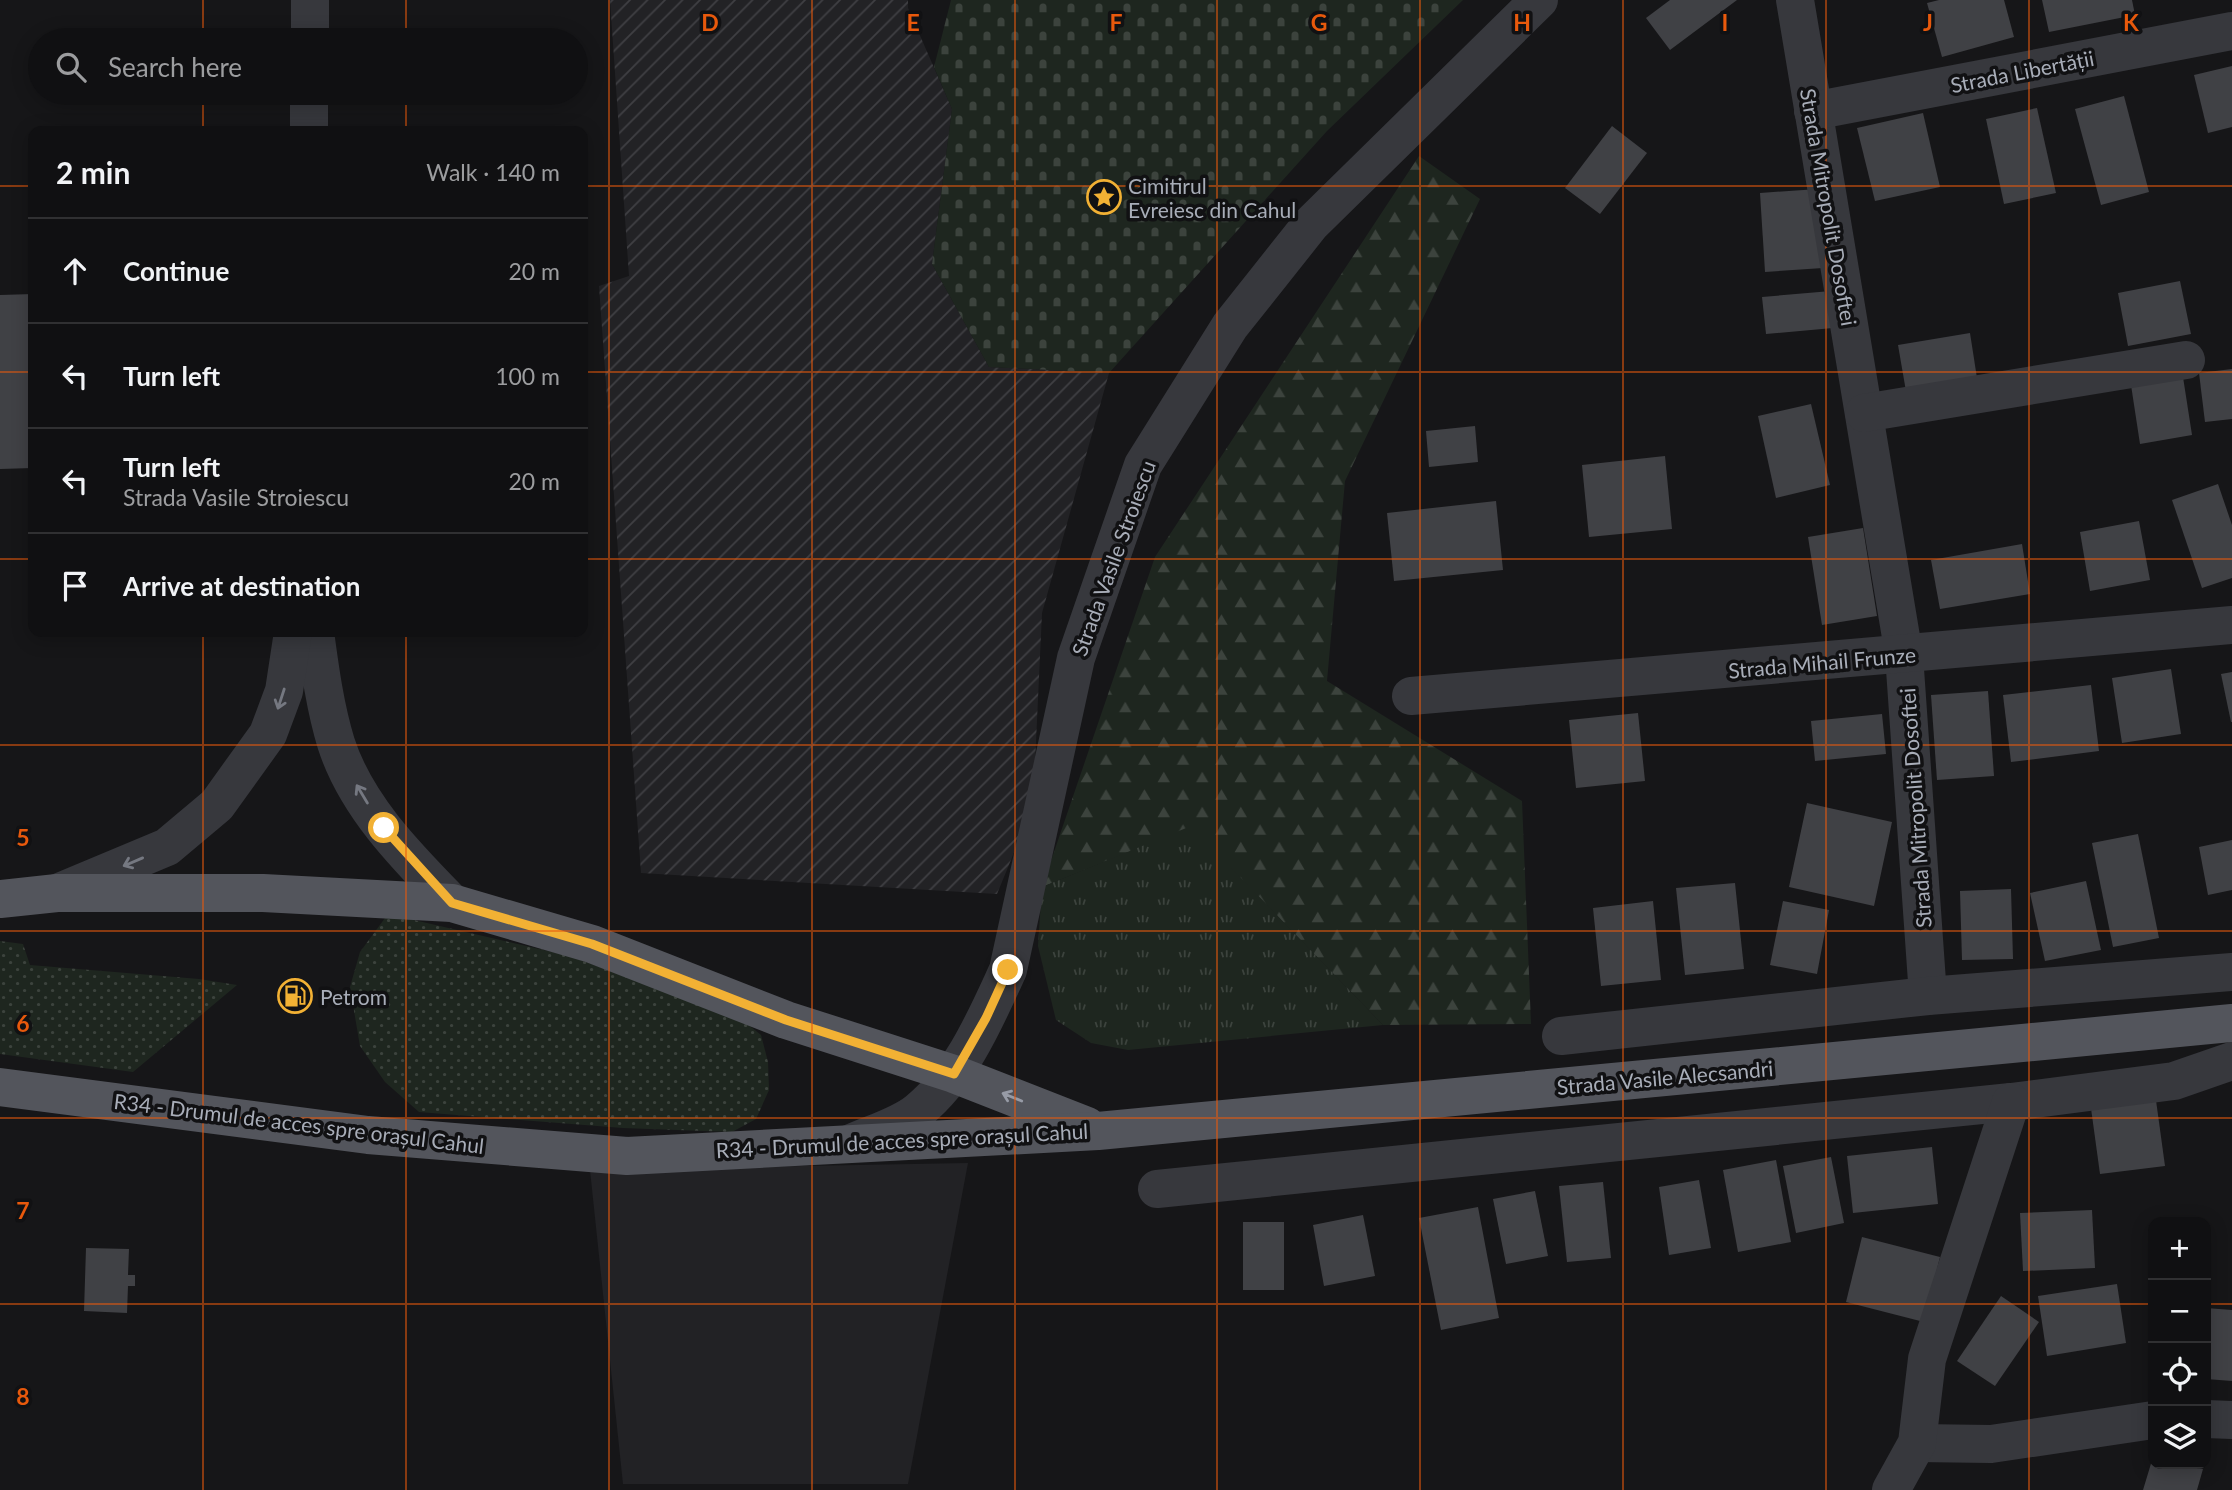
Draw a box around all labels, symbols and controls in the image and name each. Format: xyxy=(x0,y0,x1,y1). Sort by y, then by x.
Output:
text: D xyxy=(701,8,719,36)
text: E xyxy=(906,8,920,36)
text: F xyxy=(1109,8,1123,36)
text: G xyxy=(1311,8,1327,36)
text: H xyxy=(1513,8,1531,36)
text: I xyxy=(1722,8,1728,36)
text: J xyxy=(1923,8,1933,36)
text: K xyxy=(2123,8,2139,36)
search box xyxy=(28,28,588,105)
street label: Strada Libertății xyxy=(1948,45,2096,97)
icon: search xyxy=(52,48,90,86)
text: Search here xyxy=(108,51,242,83)
street label: Strada Mitropolit Dosoftei xyxy=(1796,86,1862,328)
text: 2 min xyxy=(56,154,130,190)
text: Walk · 140 m xyxy=(426,158,560,186)
place label: Cimitirul Evreiesc din Cahul xyxy=(1128,173,1296,222)
place icon: Cimitirul Evreiesc din Cahul xyxy=(1085,178,1123,216)
icon: ahead xyxy=(56,252,94,290)
text: Continue xyxy=(123,255,229,287)
text: 20 m xyxy=(509,257,560,285)
icon: left xyxy=(56,357,94,395)
text: Turn left xyxy=(123,360,220,392)
text: 100 m xyxy=(495,362,560,390)
text: Turn left xyxy=(123,451,220,483)
street label: Strada Vasile Stroiescu xyxy=(1066,457,1160,659)
icon: left xyxy=(56,462,94,500)
text: 20 m xyxy=(509,467,560,495)
text: Strada Vasile Stroiescu xyxy=(123,483,349,511)
icon: arrive xyxy=(56,567,94,605)
text: Arrive at destination xyxy=(123,570,360,602)
street label: Strada Mihail Frunze xyxy=(1727,641,1917,683)
one-way arrow xyxy=(274,687,286,709)
street label: Strada Mitropolit Dosoftei xyxy=(1894,687,1936,929)
one-way arrow xyxy=(355,785,369,805)
route start xyxy=(368,812,399,843)
text: 5 xyxy=(16,823,30,851)
one-way arrow xyxy=(123,856,144,869)
route end xyxy=(992,954,1023,985)
fuel station icon: Petrom xyxy=(276,977,314,1015)
place label: Petrom xyxy=(320,984,387,1009)
text: 6 xyxy=(16,1009,30,1037)
street label: Strada Vasile Alecsandri xyxy=(1556,1055,1774,1099)
street label: R34 - Drumul de acces spre orașul Cahul xyxy=(113,1088,485,1158)
one-way arrow xyxy=(1002,1089,1023,1102)
street label: R34 - Drumul de acces spre orașul Cahul xyxy=(715,1118,1089,1162)
text: 7 xyxy=(16,1196,30,1224)
map controls xyxy=(2148,1217,2211,1469)
button: + xyxy=(2148,1217,2211,1280)
button: − xyxy=(2148,1280,2211,1343)
button: locate xyxy=(2148,1343,2211,1406)
text: 8 xyxy=(16,1382,30,1410)
button: layers xyxy=(2148,1406,2211,1469)

